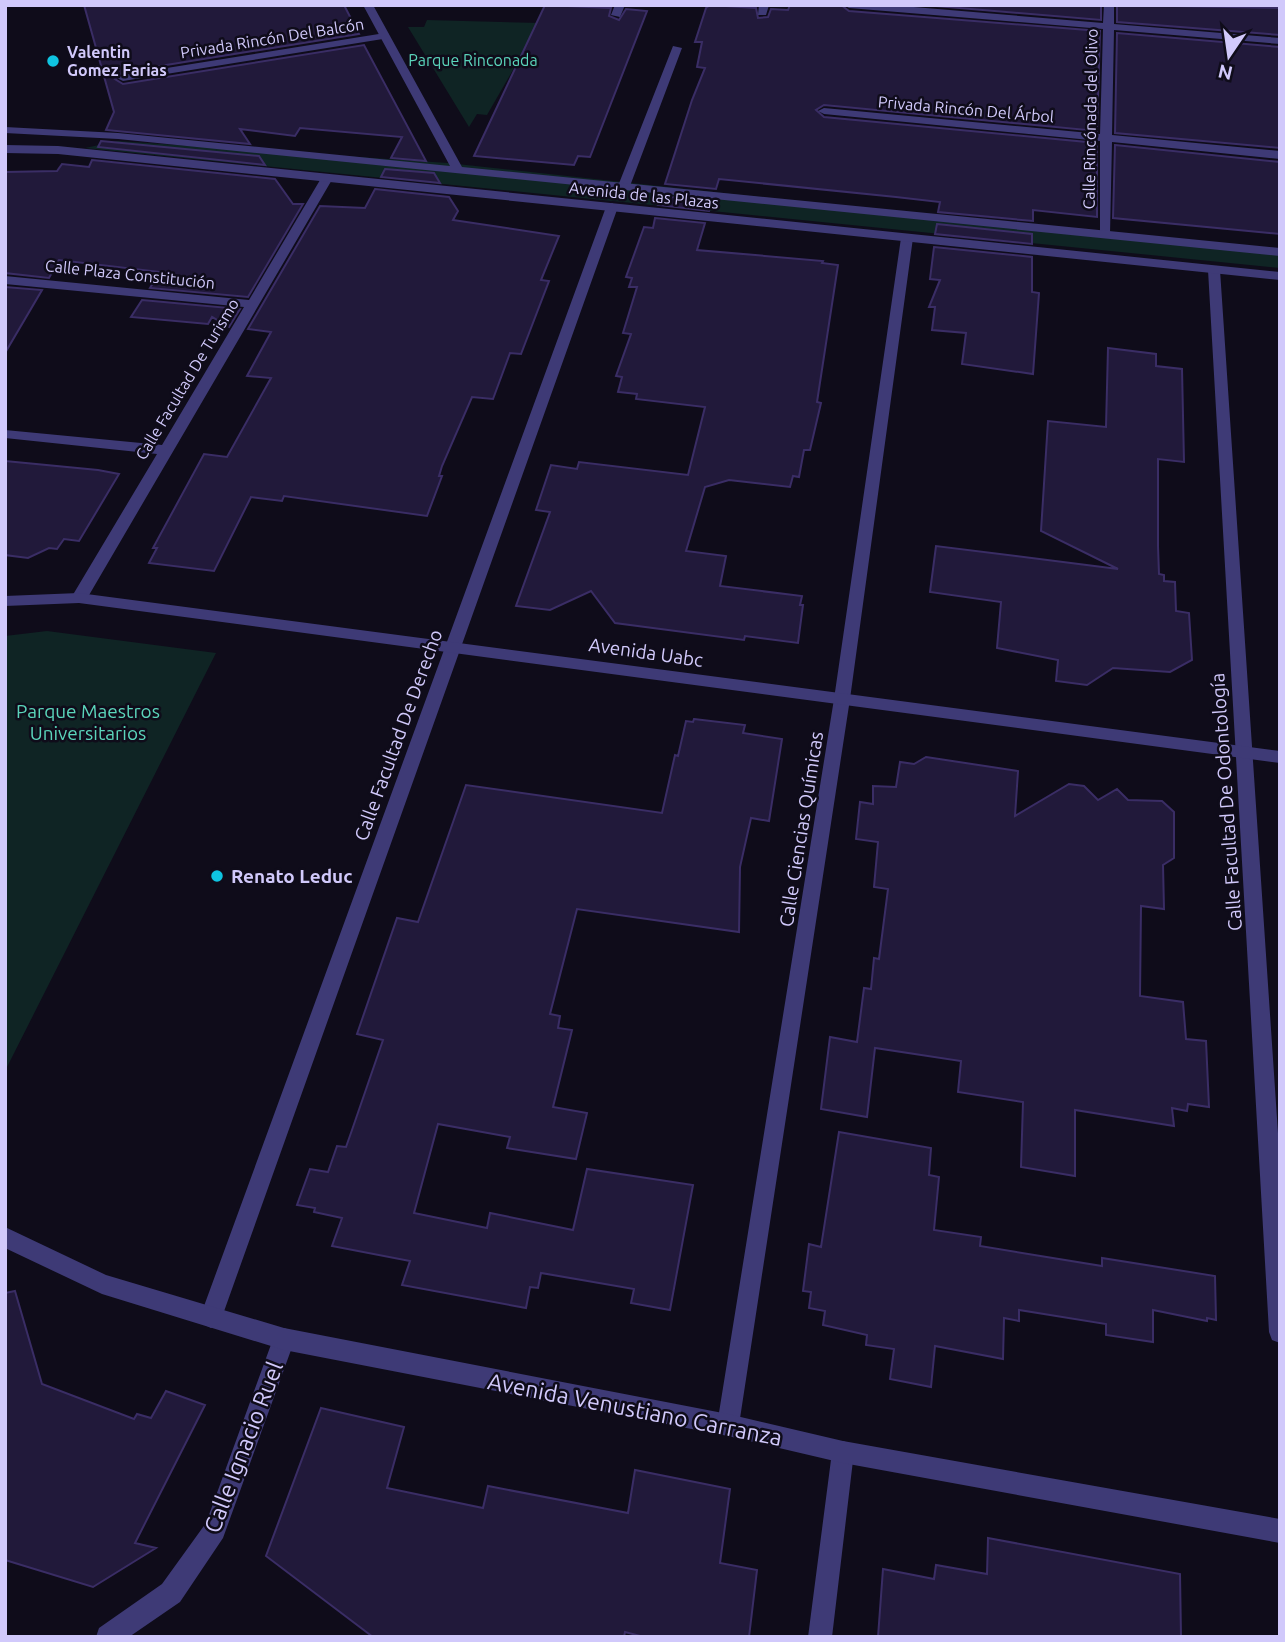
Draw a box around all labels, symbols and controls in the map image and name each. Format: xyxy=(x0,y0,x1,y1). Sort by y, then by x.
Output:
street label: Privada Rincón Del Balcón xyxy=(179,15,365,61)
north arrow xyxy=(1194,21,1264,91)
street label: Calle Rincónada del Olivo xyxy=(1079,28,1101,210)
place label: Valentin Gomez Farias xyxy=(67,43,167,79)
park label: Parque Rinconada xyxy=(408,51,538,69)
marker: Valentin Gomez Farias xyxy=(45,53,61,69)
text: N xyxy=(1216,60,1235,85)
street label: Privada Rincón Del Árbol xyxy=(877,90,1055,126)
street label: Avenida de las Plazas xyxy=(568,178,720,212)
street label: Calle Plaza Constitución xyxy=(44,256,216,292)
street label: Calle Facultad De Turismo xyxy=(132,295,242,463)
street label: Calle Facultad De Derecho xyxy=(349,626,447,844)
street label: Avenida Uabc xyxy=(587,633,705,671)
street label: Calle Facultad De Odontología xyxy=(1206,672,1246,932)
park label: Parque Maestros Universitarios xyxy=(16,700,160,744)
street label: Calle Ciencias Químicas xyxy=(775,730,827,928)
place label: Renato Leduc xyxy=(231,865,353,887)
marker: Renato Leduc xyxy=(209,868,225,884)
street label: Calle Ignacio Ruel xyxy=(199,1358,287,1536)
street label: Avenida Venustiano Carranza xyxy=(486,1368,784,1450)

